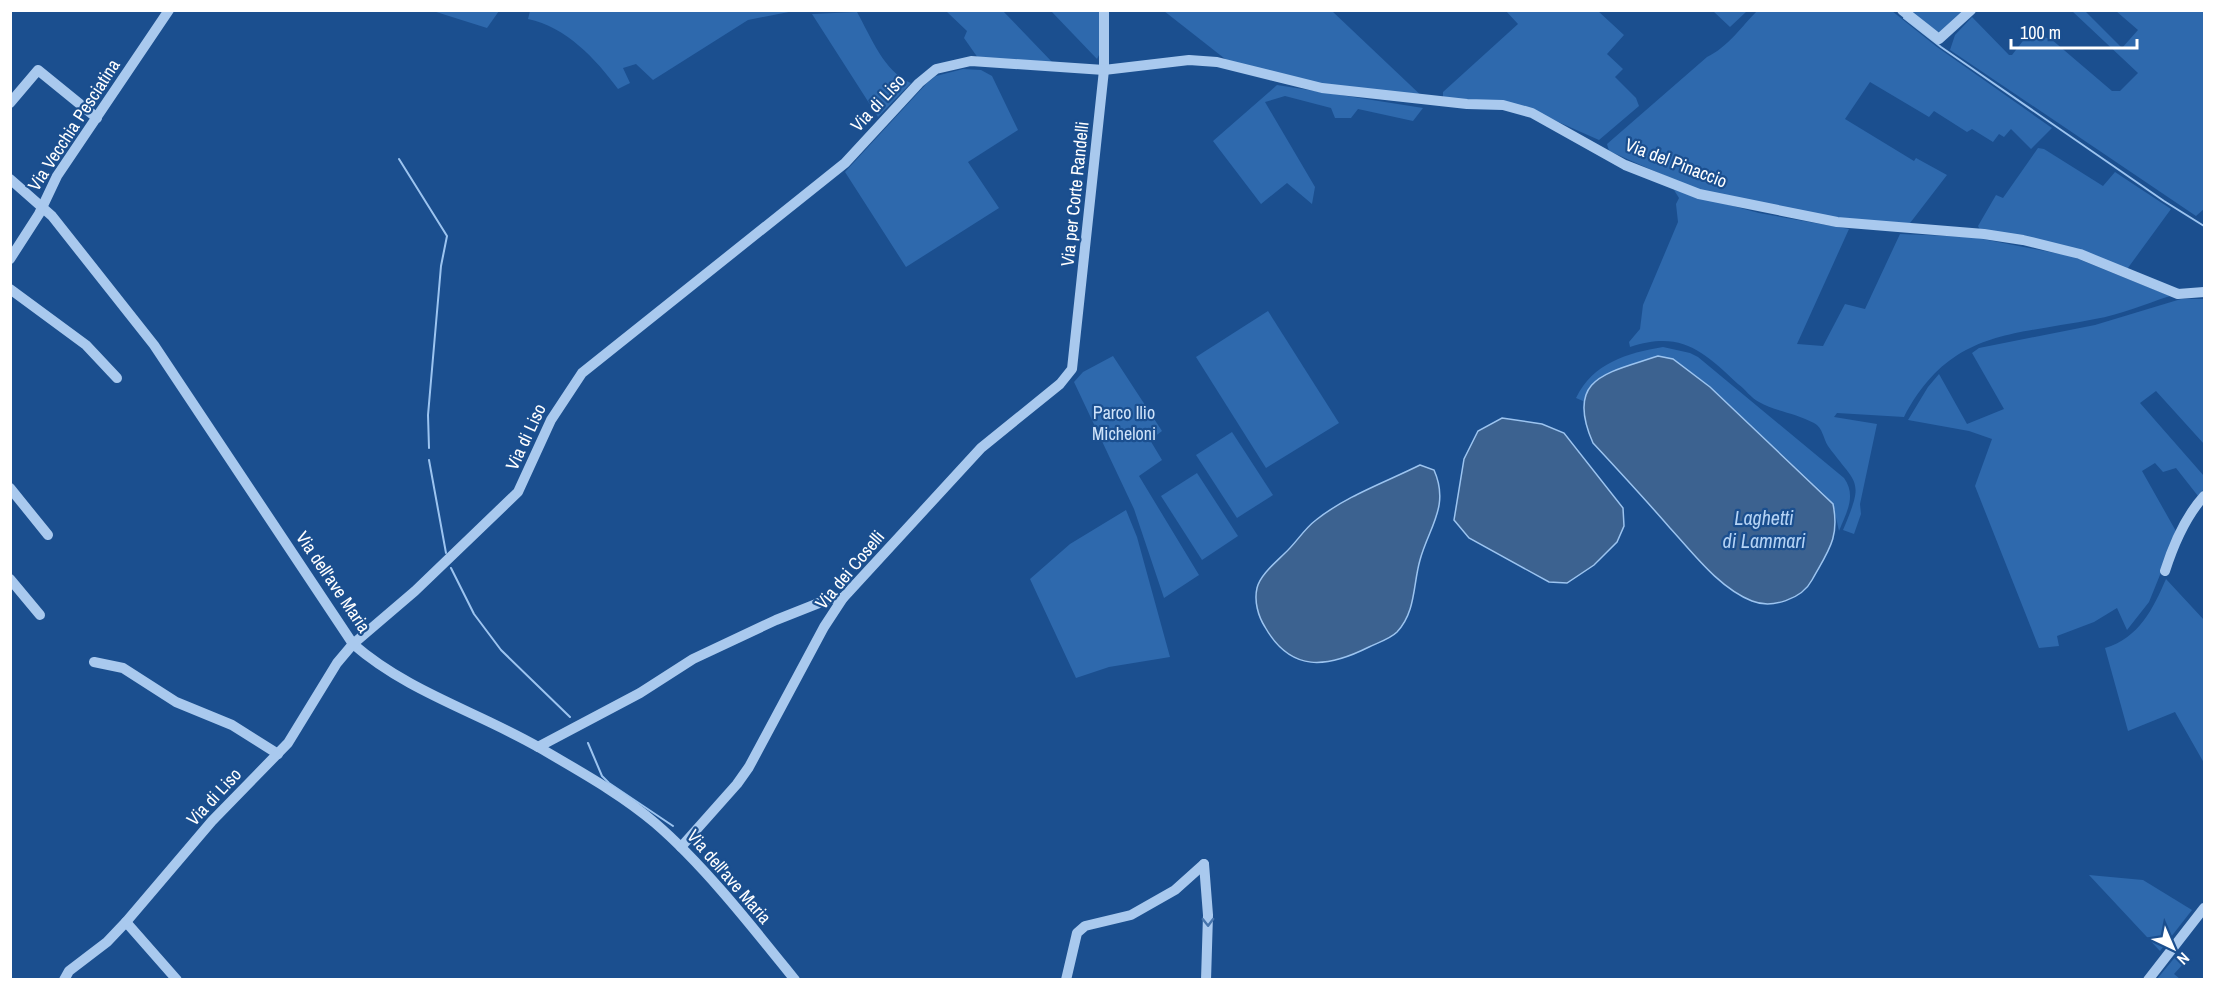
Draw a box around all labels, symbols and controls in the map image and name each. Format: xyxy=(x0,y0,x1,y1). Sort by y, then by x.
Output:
scale bar xyxy=(2011,12,2137,50)
text: 100 m xyxy=(2020,20,2061,45)
street label: Via Vecchia Pesciatina xyxy=(22,54,126,195)
street label: Via di Liso xyxy=(845,68,911,137)
street label: Via per Corte Randelli xyxy=(1054,120,1095,268)
street label: Via del Pinaccio xyxy=(1622,132,1731,193)
street label: Via di Liso xyxy=(499,400,552,474)
park label: Parco Ilio Micheloni xyxy=(1092,400,1156,446)
water label: Laghetti di Lammari xyxy=(1723,504,1806,554)
street label: Via dei Coselli xyxy=(809,525,890,614)
street label: Via dell'ave Maria xyxy=(290,526,377,637)
street label: Via di Liso xyxy=(181,762,247,831)
street label: Via dell'ave Maria xyxy=(681,824,777,929)
one-way arrow xyxy=(1202,917,1214,926)
north arrow xyxy=(2143,918,2203,978)
text: N xyxy=(2172,948,2194,970)

